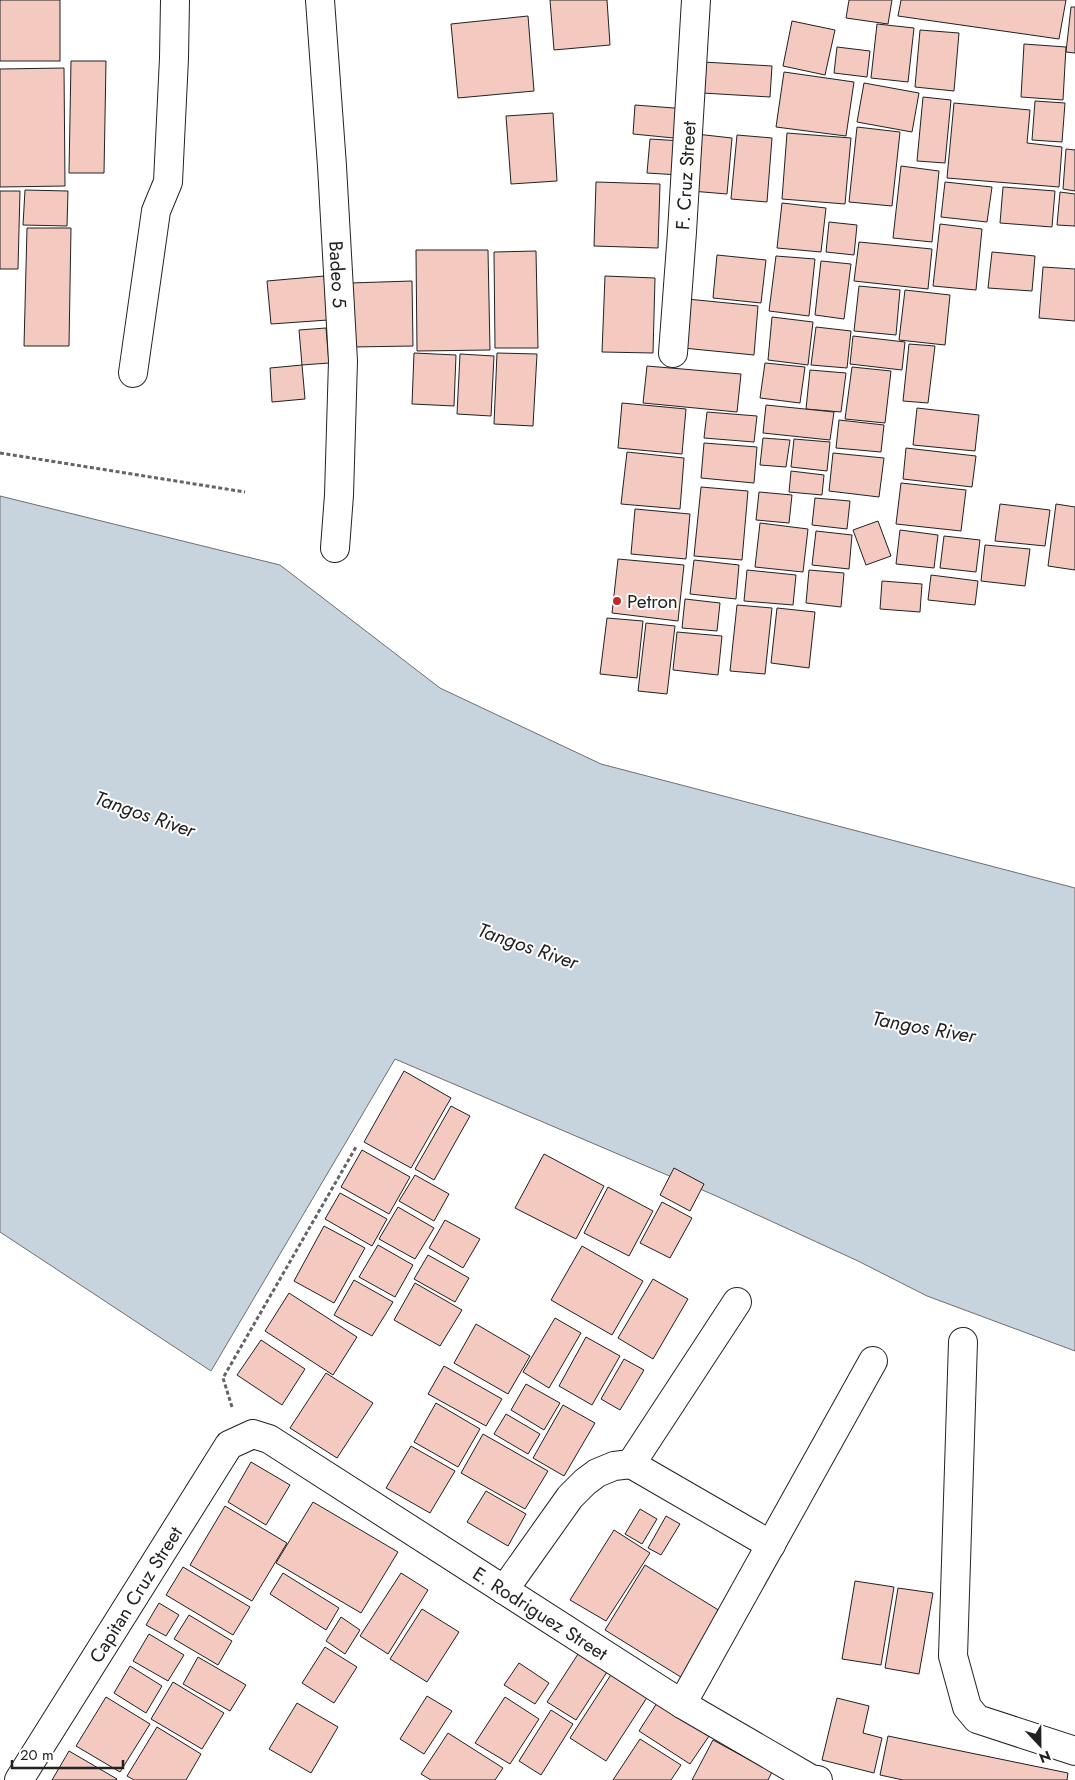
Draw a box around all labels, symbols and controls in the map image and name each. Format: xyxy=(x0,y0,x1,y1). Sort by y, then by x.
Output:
street label: F. Cruz Street xyxy=(669,120,703,231)
street label: Badeo 5 xyxy=(322,240,353,309)
place label: Petron xyxy=(627,588,678,615)
marker: Petron xyxy=(611,595,623,607)
water label: Tangos River xyxy=(91,784,200,846)
water label: Tangos River xyxy=(474,916,583,978)
water label: Tangos River xyxy=(870,1004,979,1051)
street label: Capitan Cruz Street xyxy=(83,1521,189,1668)
street label: E. Rodriguez Street xyxy=(467,1560,613,1667)
north arrow xyxy=(1015,1720,1065,1770)
scale bar xyxy=(12,1738,124,1770)
text: 20 m xyxy=(20,1744,54,1766)
text: N xyxy=(1036,1746,1054,1768)

